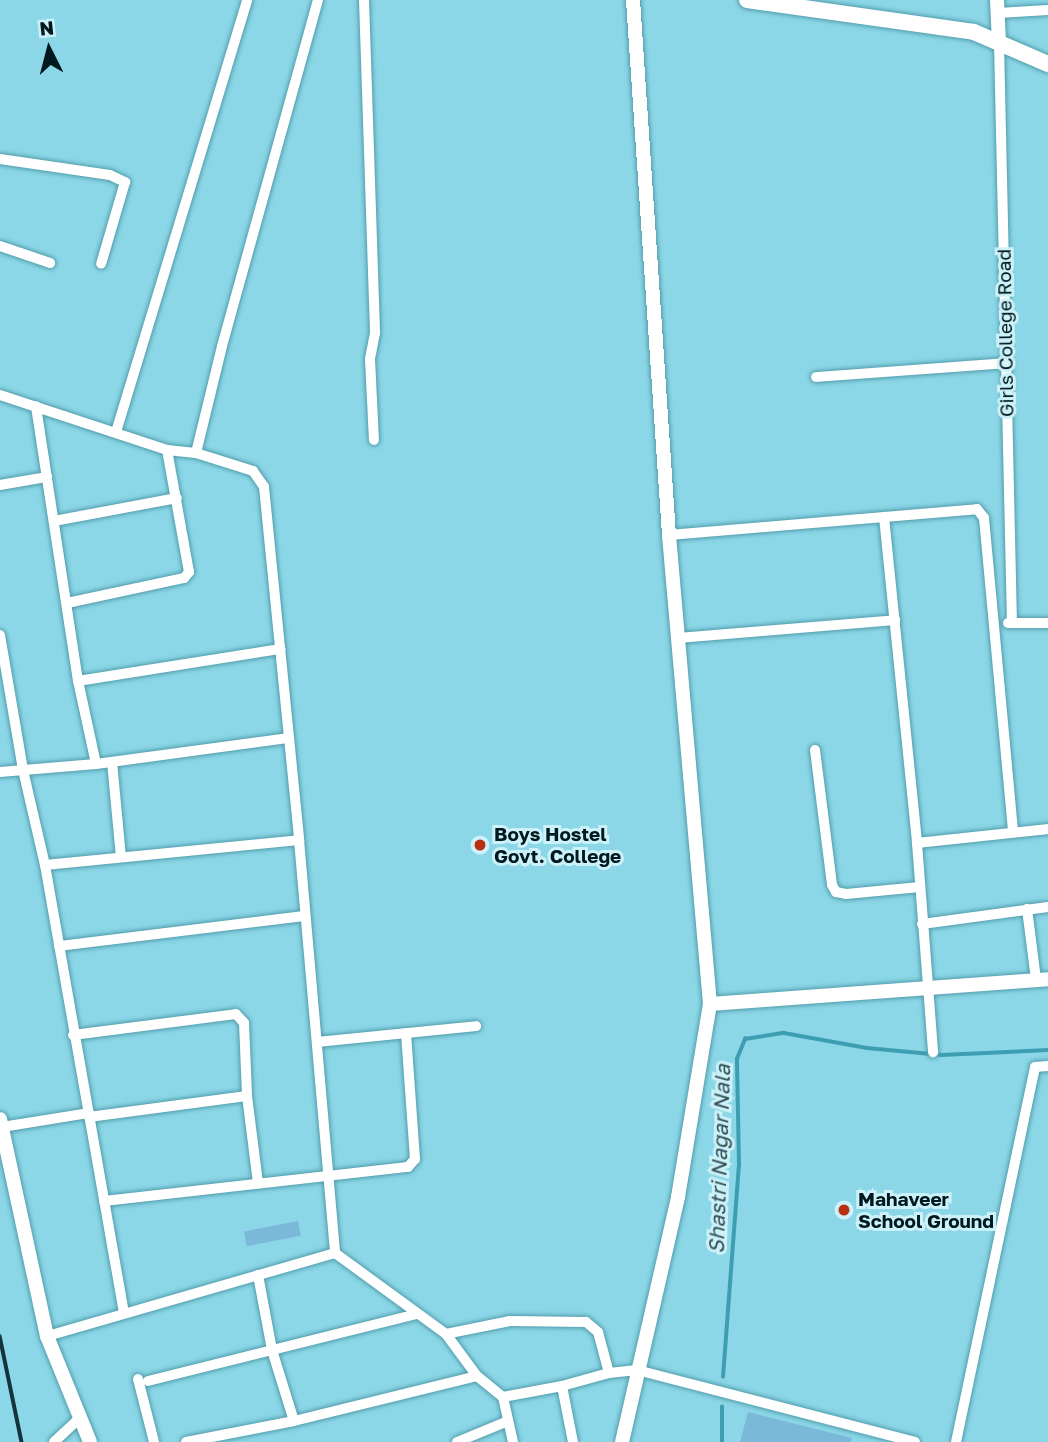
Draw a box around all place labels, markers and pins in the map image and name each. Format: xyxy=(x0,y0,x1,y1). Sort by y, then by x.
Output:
place label: Boys Hostel Govt. College xyxy=(494,823,621,867)
marker: Boys Hostel Govt. College xyxy=(472,837,488,853)
place label: Mahaveer School Ground xyxy=(858,1188,994,1232)
marker: Mahaveer School Ground xyxy=(836,1202,852,1218)

